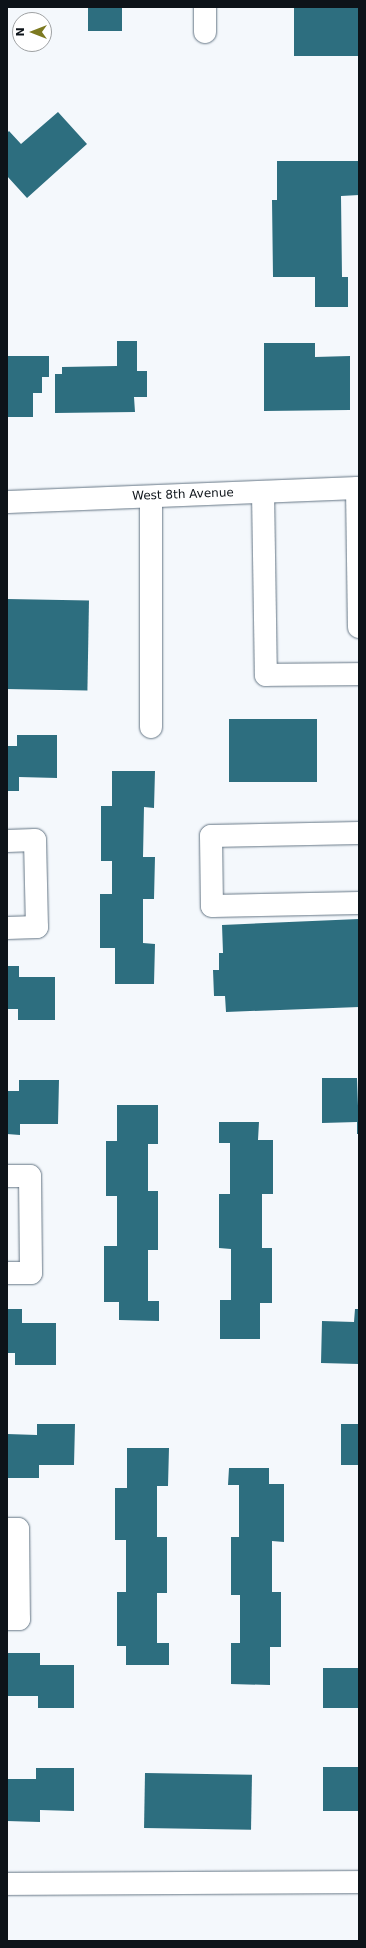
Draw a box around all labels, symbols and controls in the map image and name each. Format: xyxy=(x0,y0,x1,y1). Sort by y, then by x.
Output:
north arrow xyxy=(12,12,52,52)
text: N xyxy=(14,27,27,37)
street label: West 8th Avenue xyxy=(132,486,234,504)

